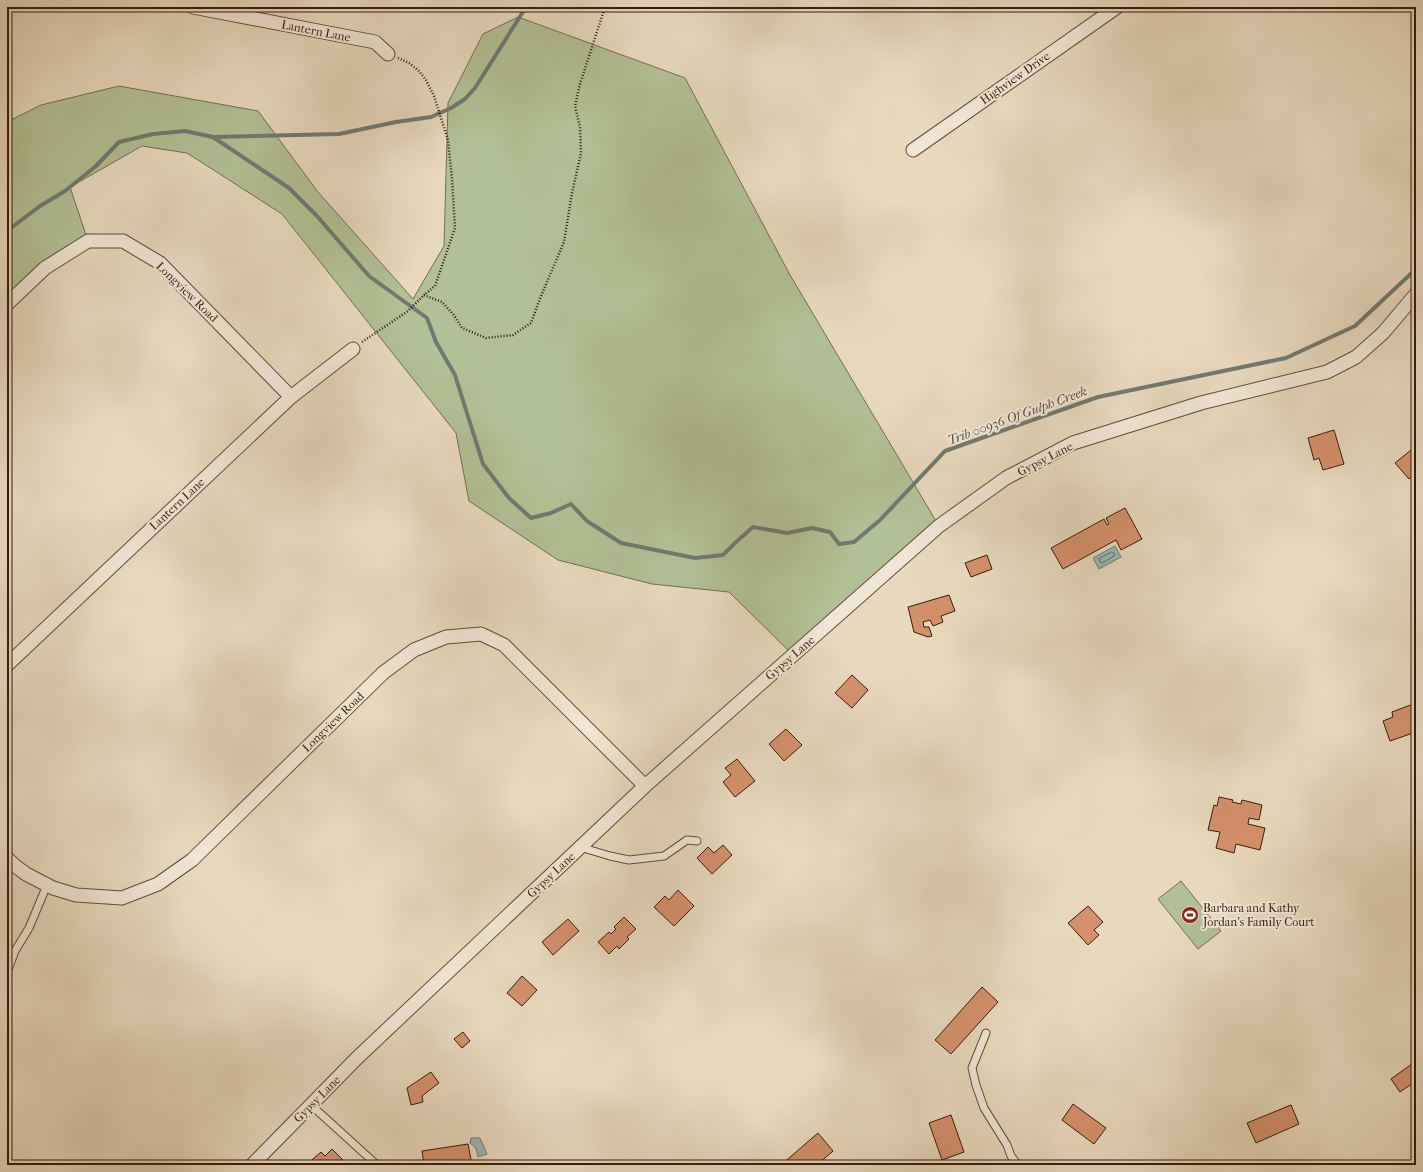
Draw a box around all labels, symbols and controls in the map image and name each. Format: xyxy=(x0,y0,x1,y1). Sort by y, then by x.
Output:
street label: Lantern Lane xyxy=(280,17,352,45)
street label: Highview Drive xyxy=(977,49,1053,107)
street label: Longview Road xyxy=(153,259,221,325)
water label: Trib 00936 Of Gulph Creek xyxy=(945,383,1089,448)
street label: Gypsy Lane xyxy=(1015,439,1075,479)
street label: Lantern Lane xyxy=(147,475,207,533)
street label: Gypsy Lane xyxy=(763,633,817,683)
street label: Longview Road xyxy=(299,689,367,755)
street label: Gypsy Lane xyxy=(524,849,578,901)
place label: Barbara and Kathy Jordan's Family Court xyxy=(1202,901,1315,929)
sports icon: Barbara and Kathy Jordan's Family Court xyxy=(1180,905,1200,925)
street label: Gypsy Lane xyxy=(291,1073,343,1125)

